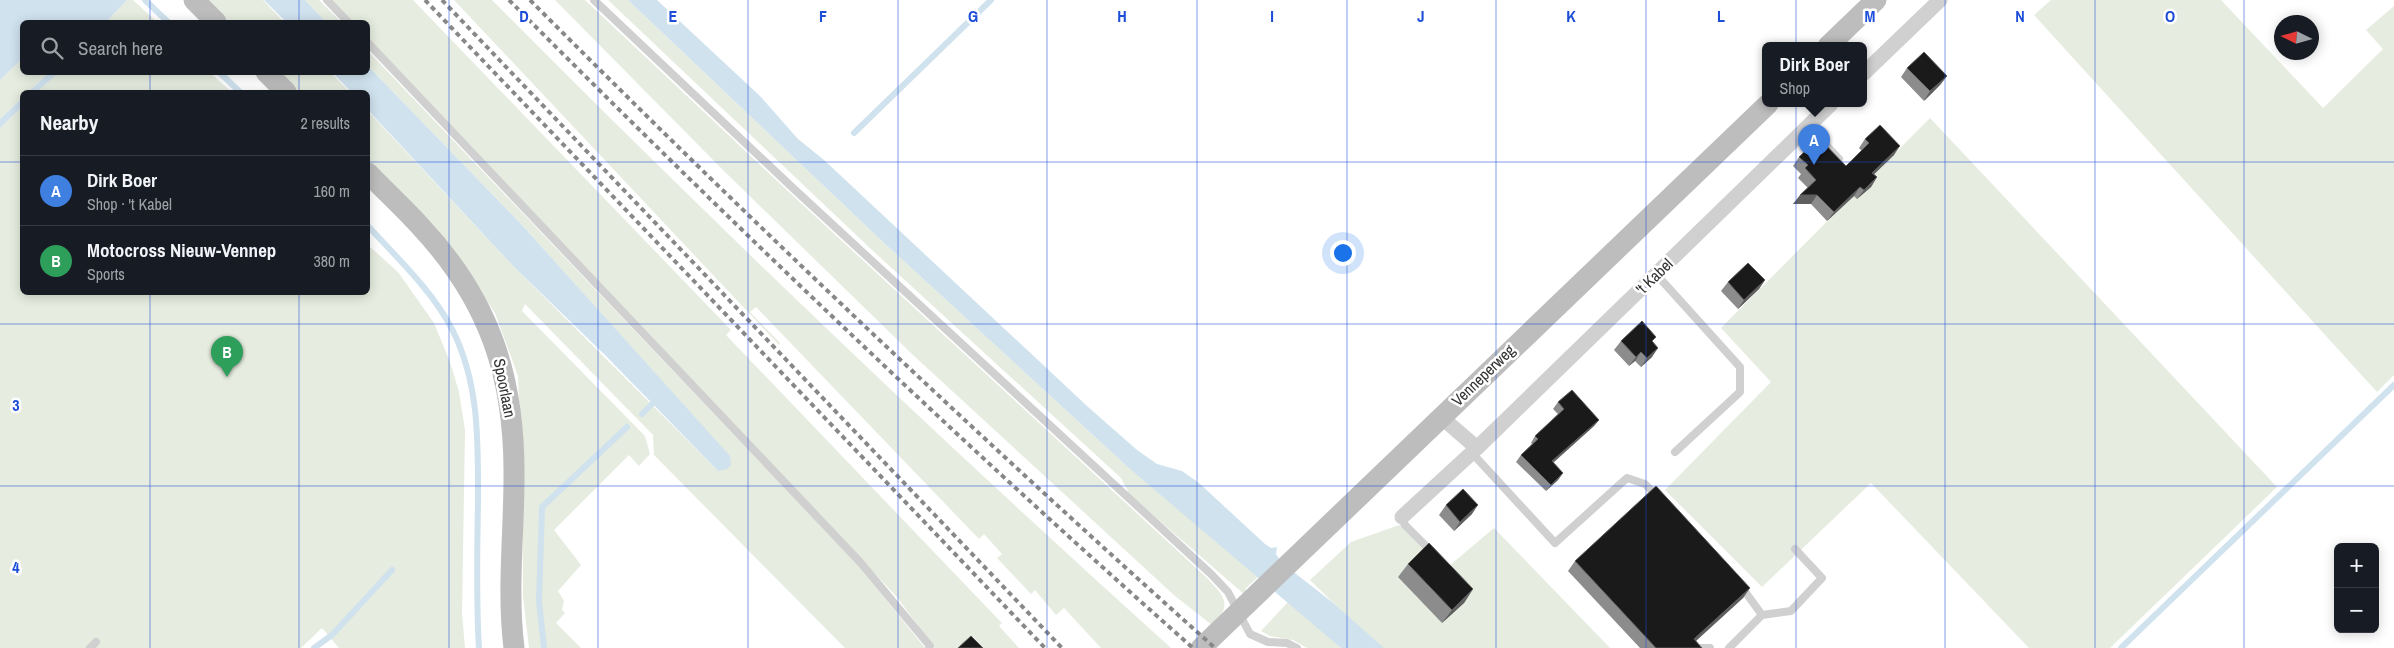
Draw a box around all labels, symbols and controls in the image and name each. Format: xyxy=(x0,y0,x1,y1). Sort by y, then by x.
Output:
text: D xyxy=(519,5,529,27)
text: E xyxy=(669,5,678,27)
text: F xyxy=(819,5,827,27)
text: G xyxy=(968,5,978,27)
text: H xyxy=(1117,5,1127,27)
text: I xyxy=(1270,5,1274,27)
text: J xyxy=(1417,5,1425,27)
text: K xyxy=(1566,5,1576,27)
text: L xyxy=(1717,5,1725,27)
text: M xyxy=(1865,5,1876,27)
text: N xyxy=(2015,5,2025,27)
text: O xyxy=(2165,5,2175,27)
north arrow xyxy=(2274,15,2319,60)
search box xyxy=(20,20,370,75)
icon: search xyxy=(38,34,66,62)
text: Search here xyxy=(78,35,163,61)
popup xyxy=(1762,42,1867,107)
text: Dirk Boer xyxy=(1779,51,1850,77)
text: Shop xyxy=(1779,77,1810,99)
text: Nearby xyxy=(40,108,98,137)
text: 2 results xyxy=(300,112,350,134)
pin: A xyxy=(1798,124,1830,165)
text: Dirk Boer xyxy=(87,167,157,193)
text: A xyxy=(51,180,61,202)
text: 160 m xyxy=(314,180,350,202)
text: Shop · 't Kabel xyxy=(87,193,172,215)
text: Motocross Nieuw-Vennep xyxy=(87,237,276,263)
your location xyxy=(1330,240,1356,266)
text: B xyxy=(51,250,61,272)
text: 380 m xyxy=(314,250,350,272)
street label: 't Kabel xyxy=(1631,253,1677,299)
text: Sports xyxy=(87,263,125,285)
pin: B xyxy=(211,336,243,377)
street label: Venneperweg xyxy=(1446,339,1520,411)
street label: Spoorlaan xyxy=(488,357,522,419)
text: 3 xyxy=(12,394,20,416)
map controls xyxy=(2334,543,2379,633)
button: + xyxy=(2334,543,2379,588)
text: 4 xyxy=(12,556,20,578)
button: − xyxy=(2334,588,2379,633)

